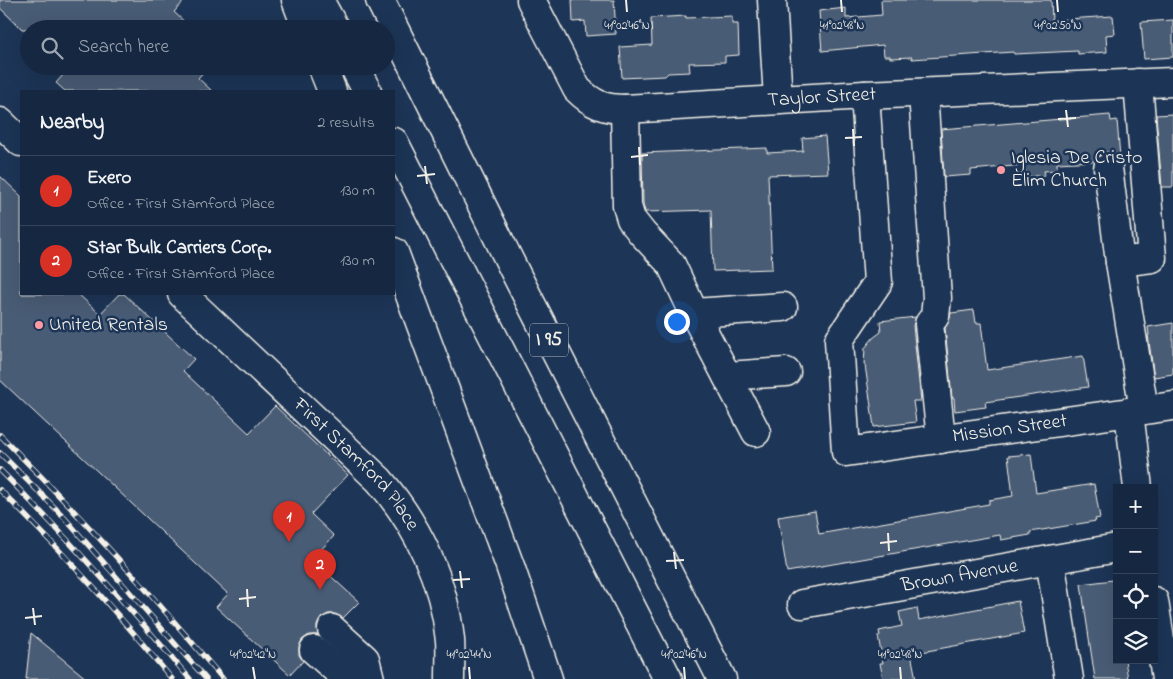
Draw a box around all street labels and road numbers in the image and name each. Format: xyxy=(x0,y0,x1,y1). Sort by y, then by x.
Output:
street label: Taylor Street xyxy=(767,80,877,115)
road number: I 95 xyxy=(530,324,568,356)
street label: First Stamford Place xyxy=(285,391,426,536)
street label: Mission Street xyxy=(951,407,1069,451)
street label: Brown Avenue xyxy=(898,551,1020,601)

